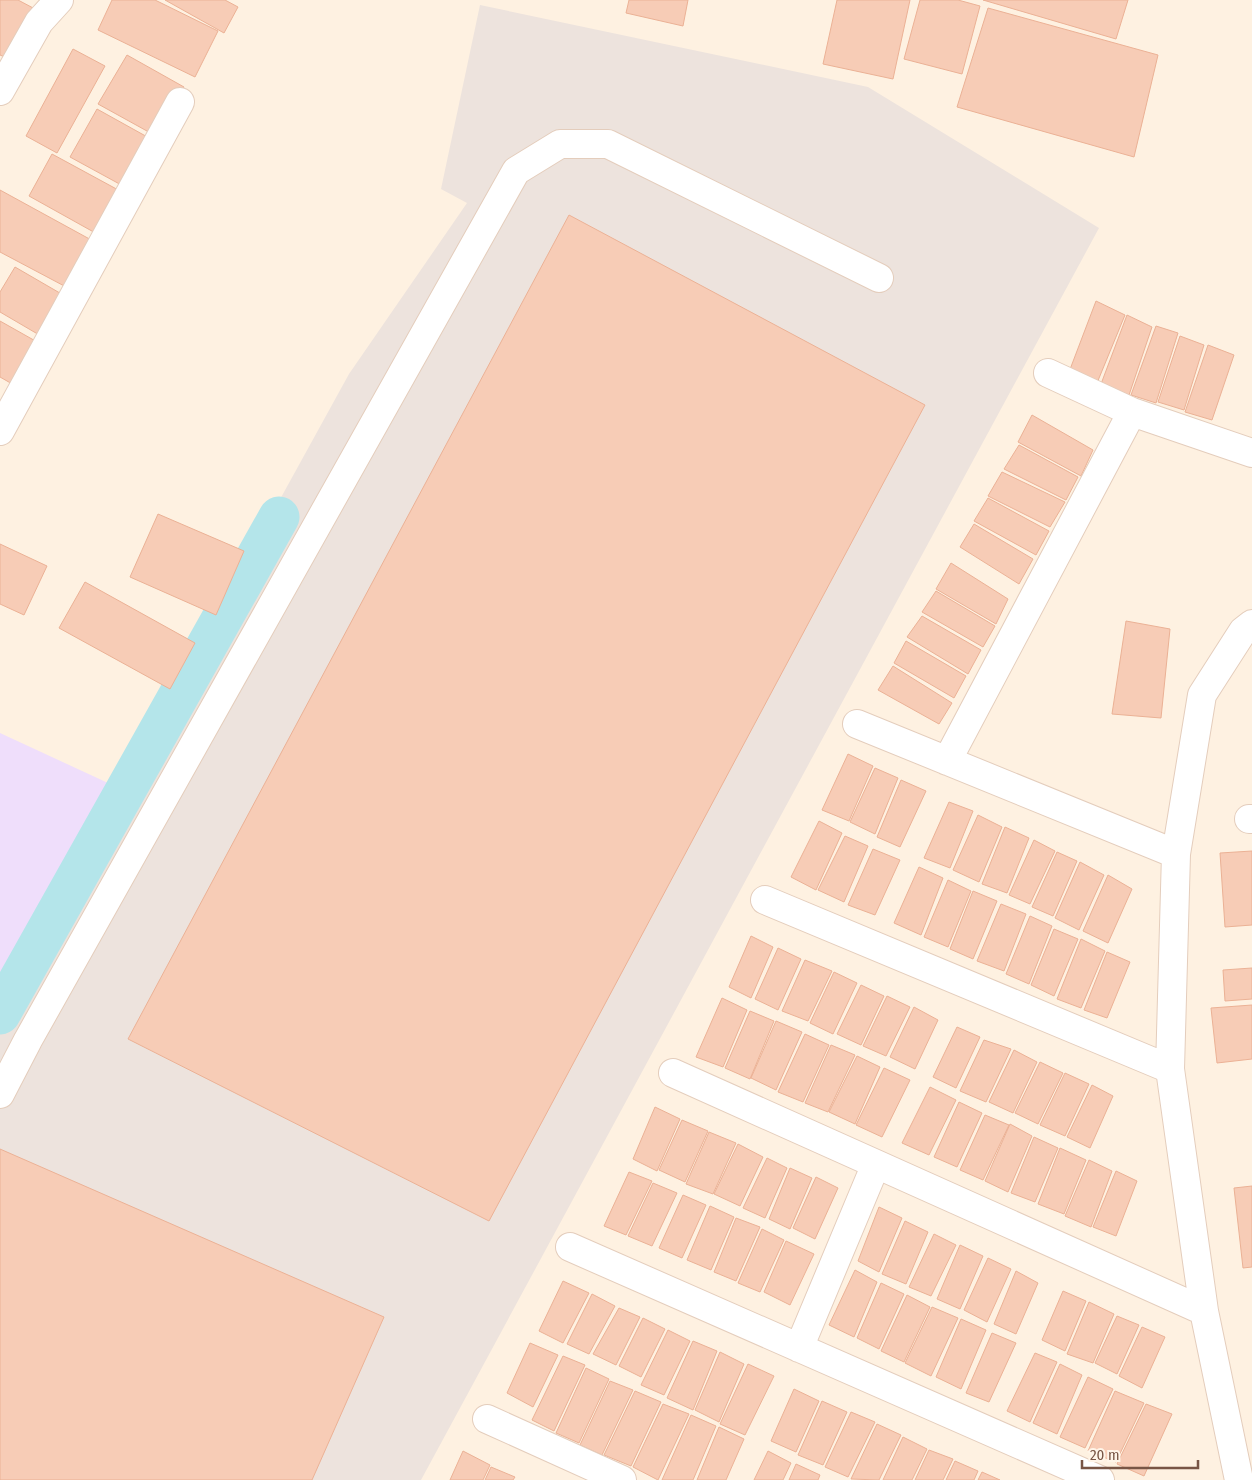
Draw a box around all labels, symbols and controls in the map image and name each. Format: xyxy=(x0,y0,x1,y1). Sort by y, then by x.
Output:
scale bar xyxy=(1082,1438,1198,1470)
text: 20 m xyxy=(1090,1446,1120,1464)

